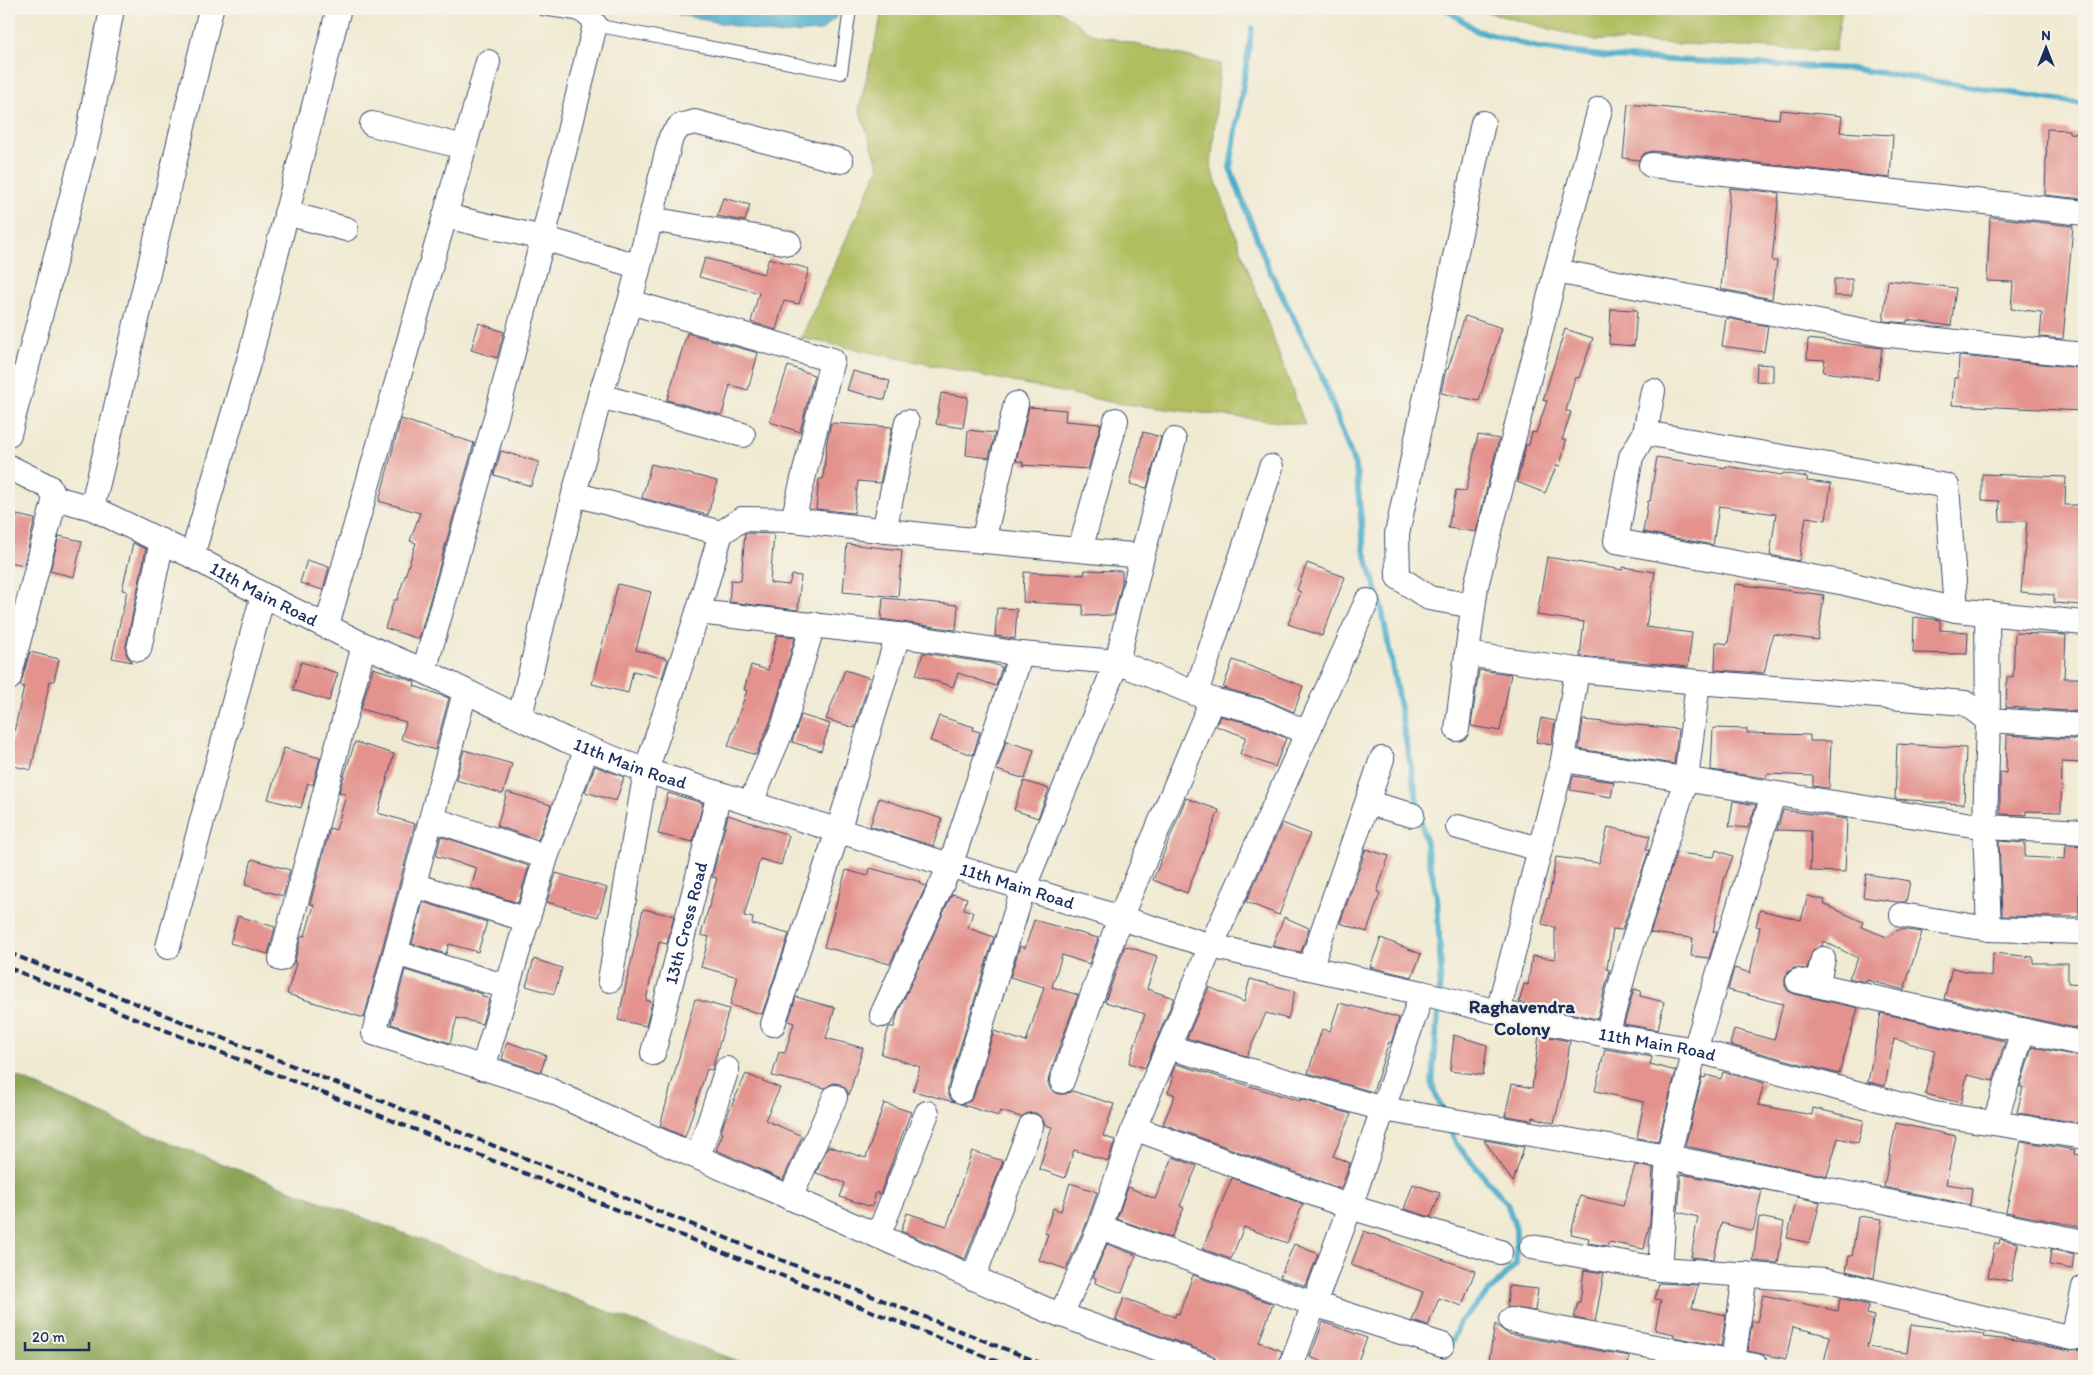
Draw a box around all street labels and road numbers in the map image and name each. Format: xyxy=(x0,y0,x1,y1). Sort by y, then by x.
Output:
street label: 11th Main Road xyxy=(206,557,322,631)
street label: 11th Main Road xyxy=(571,733,690,794)
street label: 11th Main Road xyxy=(957,858,1077,914)
street label: 13th Cross Road xyxy=(660,859,712,987)
street label: 11th Main Road xyxy=(1597,1023,1719,1066)

